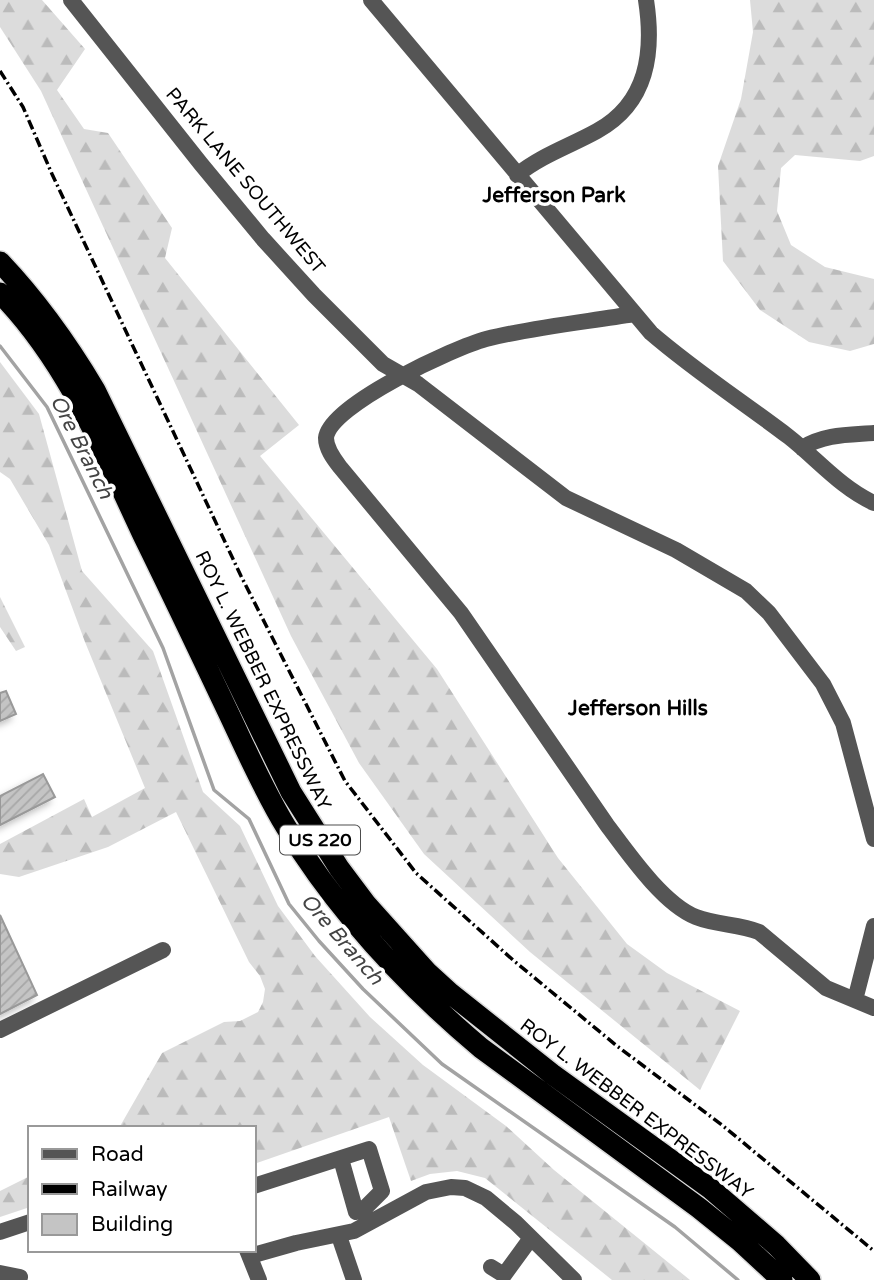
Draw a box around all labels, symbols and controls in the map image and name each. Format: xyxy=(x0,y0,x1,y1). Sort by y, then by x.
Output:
street label: PARK LANE SOUTHWEST xyxy=(161,83,330,278)
district label: Jefferson Park xyxy=(481,183,626,208)
water label: Ore Branch xyxy=(45,391,119,504)
street label: ROY L. WEBBER EXPRESSWAY xyxy=(191,547,336,814)
district label: Jefferson Hills xyxy=(567,696,708,721)
road number: US 220 xyxy=(280,826,360,854)
water label: Ore Branch xyxy=(295,888,389,991)
street label: ROY L. WEBBER EXPRESSWAY xyxy=(516,1014,757,1204)
legend xyxy=(28,1126,256,1252)
text: Road xyxy=(91,1142,144,1167)
text: Railway xyxy=(91,1177,168,1202)
text: Building xyxy=(91,1212,173,1237)

